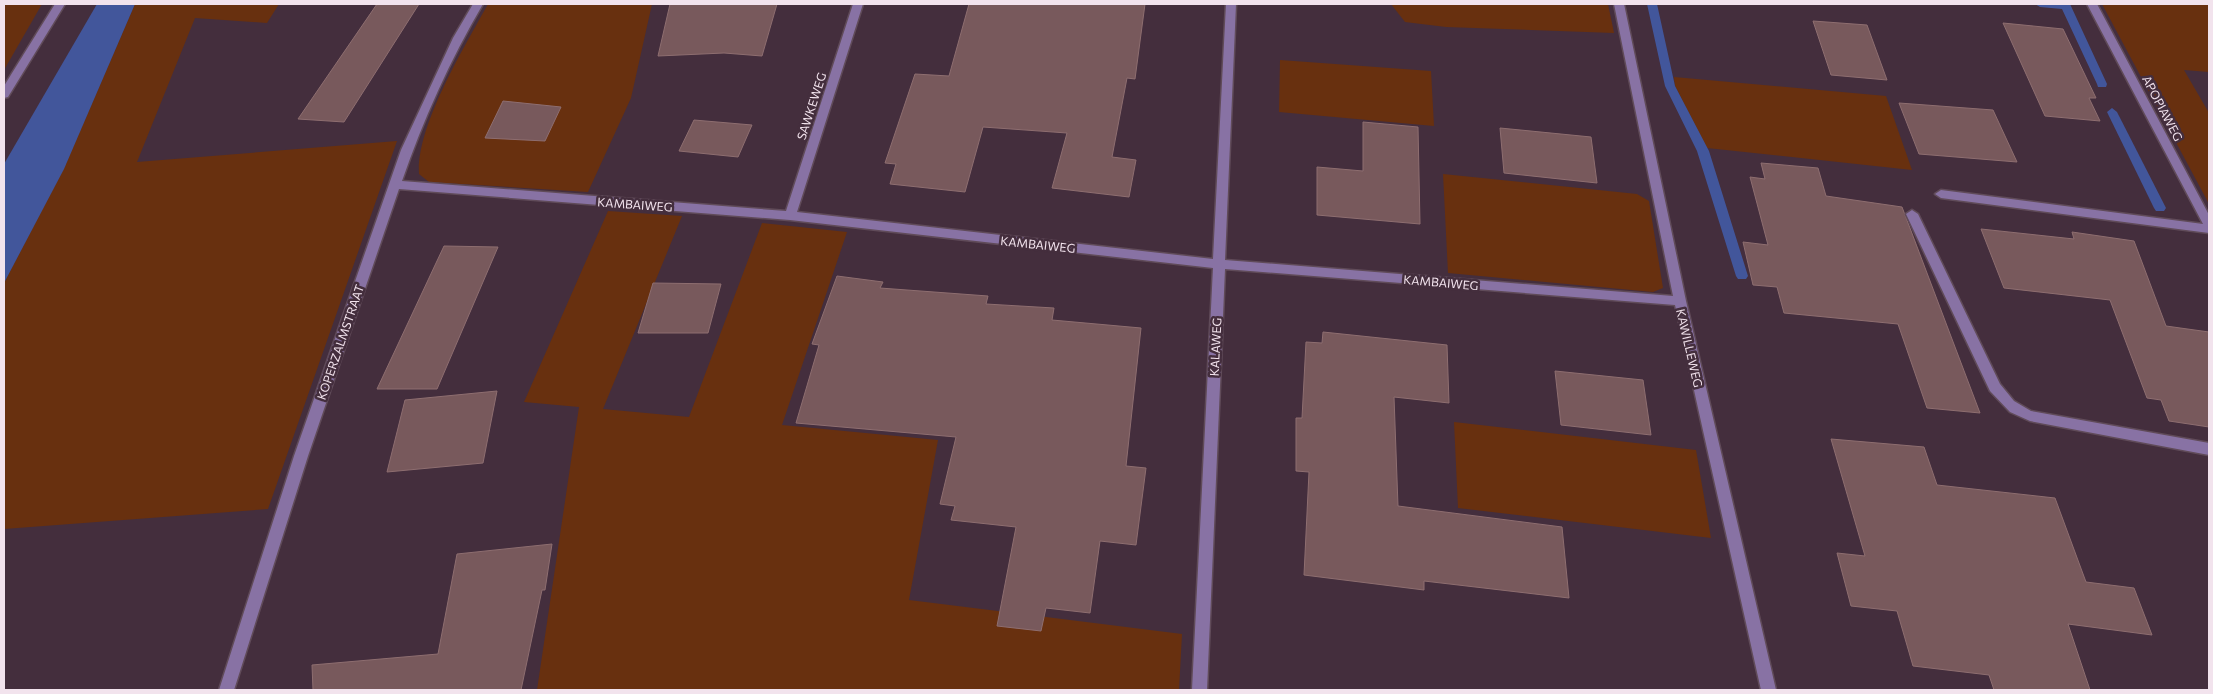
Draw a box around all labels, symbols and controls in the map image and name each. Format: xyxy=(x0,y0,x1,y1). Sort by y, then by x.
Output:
street label: SAWKEWEG xyxy=(794,71,828,141)
street label: APOPIAWEG xyxy=(2140,73,2186,143)
street label: KAMBAIWEG xyxy=(597,194,673,214)
street label: KAMBAIWEG xyxy=(1000,233,1076,255)
street label: KAMBAIWEG xyxy=(1403,272,1479,292)
street label: KOPERZALMSTRAAT xyxy=(314,282,366,401)
street label: KAWILLEWEG xyxy=(1674,307,1706,389)
street label: KALAWEG xyxy=(1206,317,1224,377)

